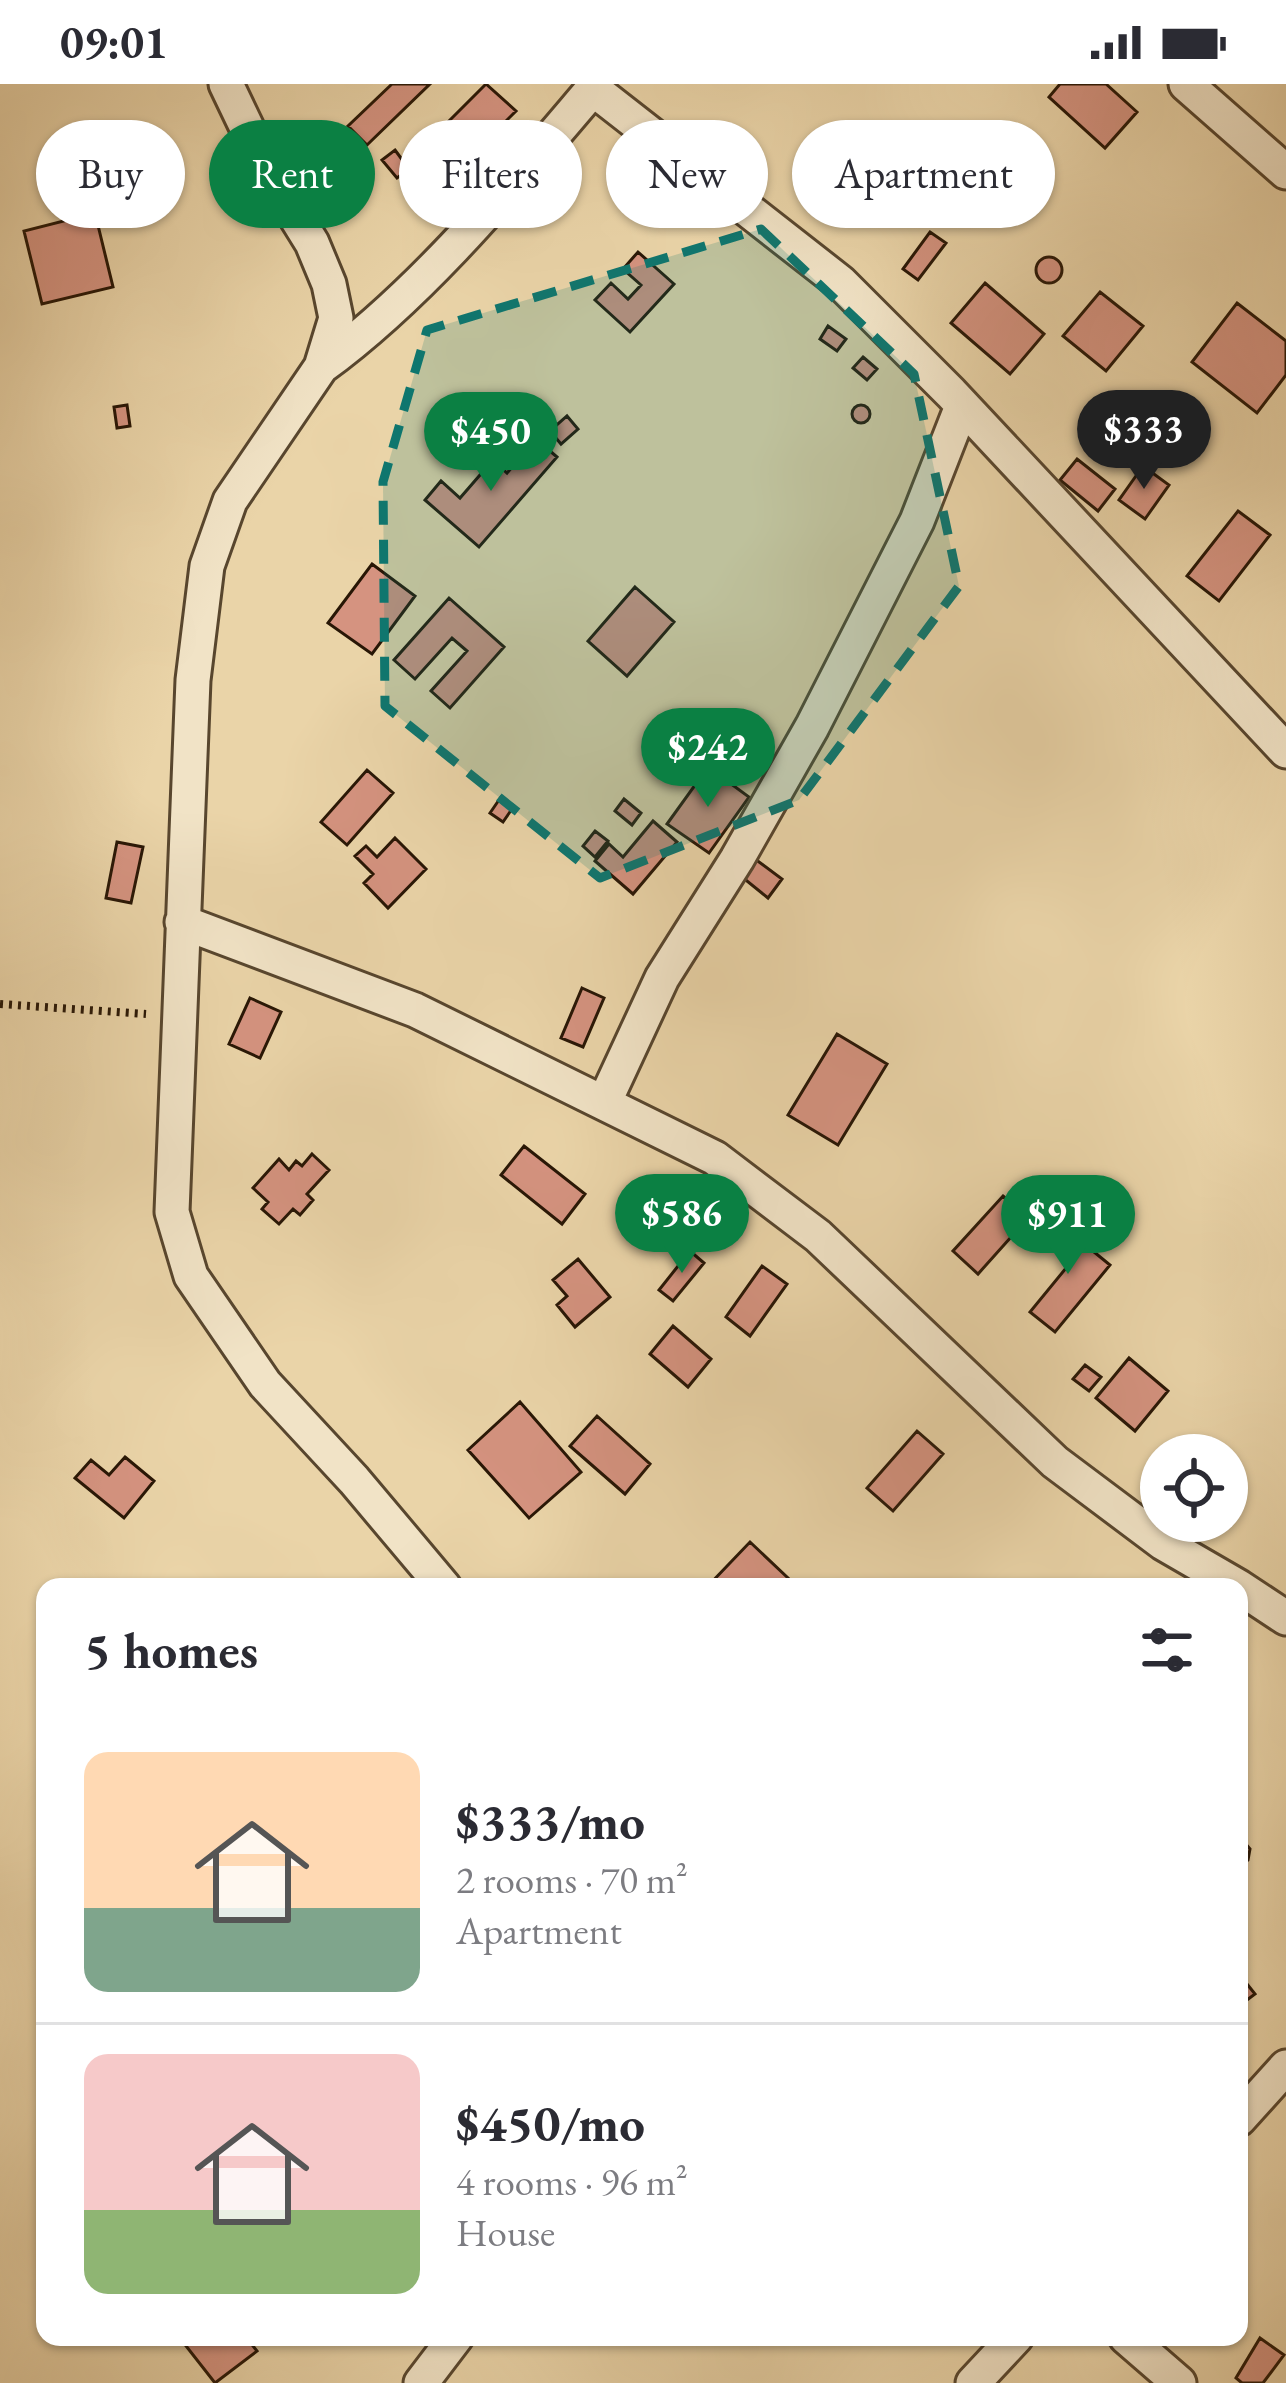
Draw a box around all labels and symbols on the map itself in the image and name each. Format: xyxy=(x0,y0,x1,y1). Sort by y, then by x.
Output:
pin: $333 xyxy=(1073,390,1215,492)
pin: $450 xyxy=(420,392,562,494)
pin: $242 xyxy=(637,708,779,810)
pin: $586 xyxy=(611,1174,753,1276)
pin: $911 xyxy=(997,1175,1139,1277)

